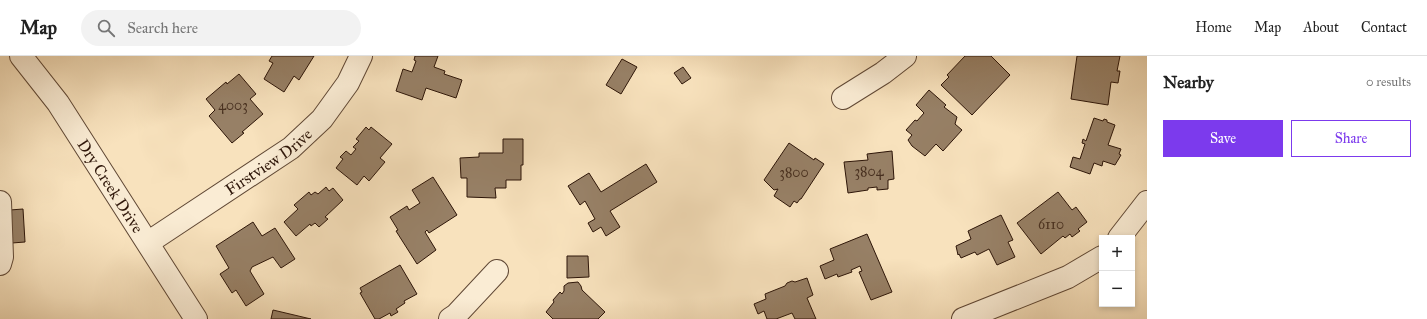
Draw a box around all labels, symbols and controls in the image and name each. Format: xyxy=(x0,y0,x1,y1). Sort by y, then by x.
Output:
search box xyxy=(81,10,361,46)
text: Map xyxy=(20,16,57,39)
icon: search xyxy=(95,17,117,39)
text: Search here xyxy=(127,19,198,37)
text: Home xyxy=(1195,19,1232,36)
text: Map xyxy=(1254,19,1281,36)
text: About xyxy=(1303,19,1339,36)
text: Contact xyxy=(1361,19,1407,36)
text: Nearby xyxy=(1163,72,1214,93)
text: 0 results xyxy=(1366,74,1411,90)
house number: 4003 xyxy=(218,97,248,114)
button: Save xyxy=(1163,120,1283,157)
button: Share xyxy=(1291,120,1411,157)
street label: Firstview Drive xyxy=(222,124,316,199)
street label: Dry Creek Drive xyxy=(73,136,148,237)
house number: 3804 xyxy=(855,163,885,180)
house number: 3800 xyxy=(779,164,809,181)
house number: 6110 xyxy=(1038,216,1064,233)
map controls xyxy=(1099,235,1135,307)
button: + xyxy=(1099,235,1135,271)
button: − xyxy=(1099,271,1135,307)

